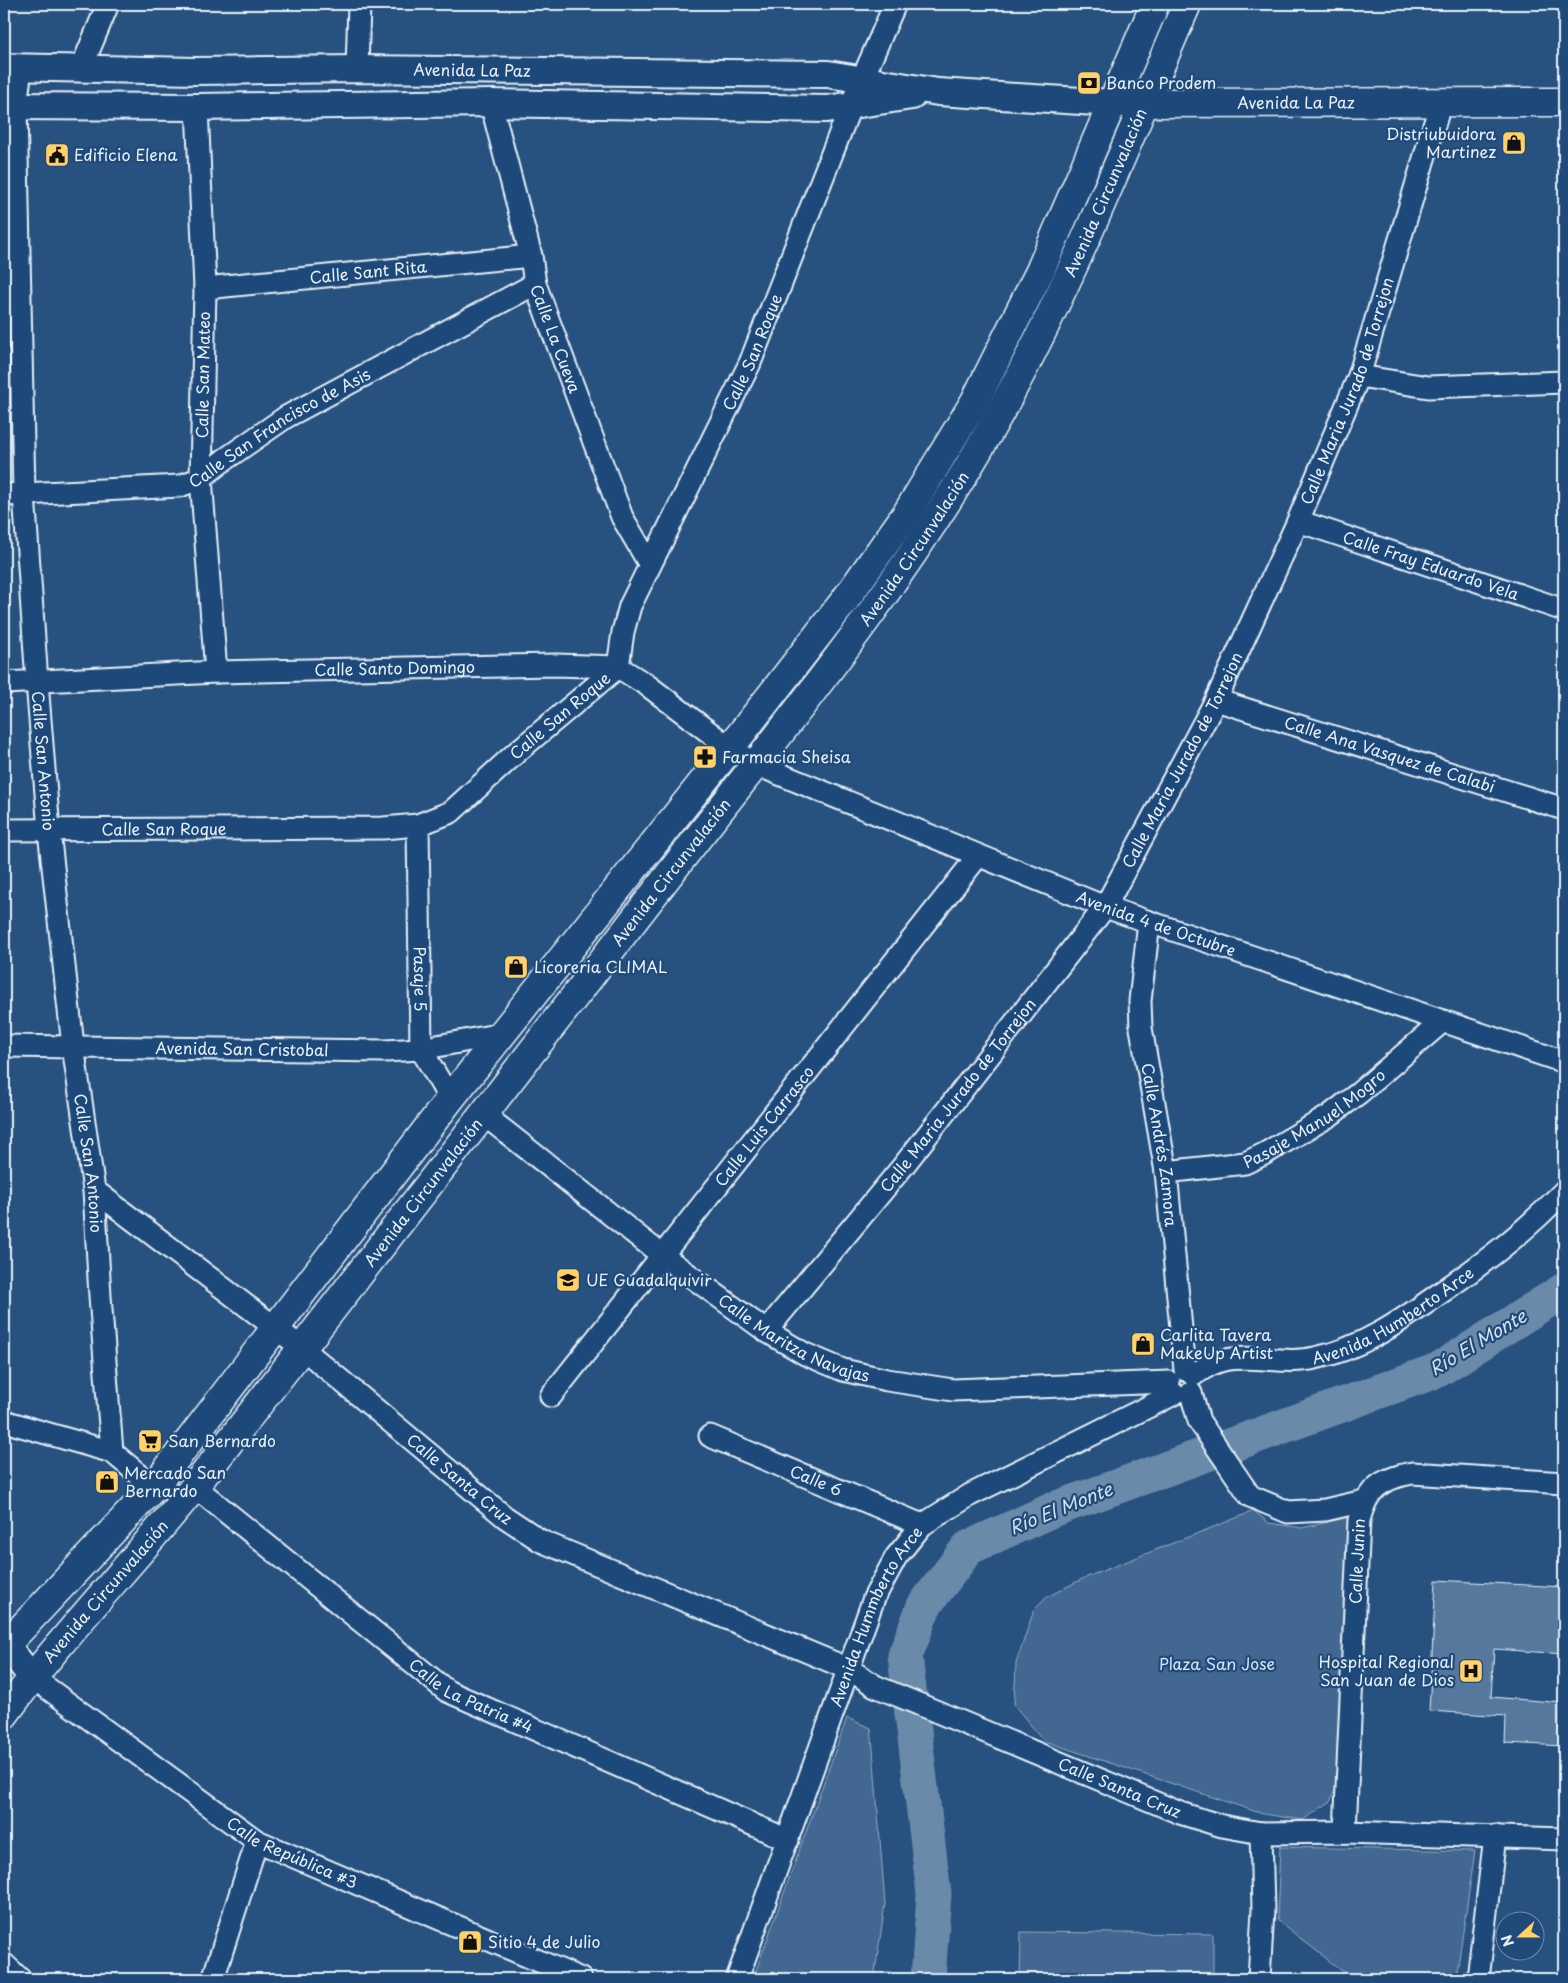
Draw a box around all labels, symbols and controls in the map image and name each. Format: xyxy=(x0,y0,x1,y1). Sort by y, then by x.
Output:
street label: Avenida La Paz xyxy=(413,57,531,82)
bank icon: Banco Prodem xyxy=(1076,70,1102,96)
place label: Banco Prodem xyxy=(1106,70,1216,94)
street label: Avenida La Paz xyxy=(1237,89,1355,114)
street label: Avenida Circunvalación xyxy=(1057,104,1152,280)
place label: Distriubuidora Martinez xyxy=(1386,121,1497,163)
shop icon: Distriubuidora Martinez xyxy=(1501,130,1527,156)
public building icon: Edificio Elena xyxy=(44,142,70,168)
place label: Edificio Elena xyxy=(74,142,177,166)
street label: Calle Sant Rita xyxy=(308,253,428,289)
street label: Calle Maria Jurado de Torrejon xyxy=(1293,274,1399,508)
street label: Calle La Cueva xyxy=(525,281,588,397)
street label: Calle San Roque xyxy=(715,290,787,414)
street label: Calle San Mateo xyxy=(189,311,215,439)
street label: Calle San Francisco de Asis xyxy=(185,361,374,493)
street label: Avenida Circunvalación xyxy=(853,466,974,630)
street label: Calle Fray Eduardo Vela xyxy=(1340,524,1523,605)
street label: Calle Maria Jurado de Torrejon xyxy=(1115,648,1247,872)
street label: Calle Santo Domingo xyxy=(314,654,475,681)
street label: Calle San Roque xyxy=(504,665,615,764)
street label: Calle San Antonio xyxy=(27,690,62,832)
street label: Calle Ana Vasquez de Calabi xyxy=(1282,709,1498,798)
pharmacy icon: Farmacia Sheisa xyxy=(692,744,718,770)
place label: Farmacia Sheisa xyxy=(722,744,851,768)
street label: Avenida Circunvalación xyxy=(605,793,736,951)
street label: Calle San Roque xyxy=(101,816,227,840)
street label: Avenida 4 de Octubre xyxy=(1073,884,1239,961)
street label: Pasaje 5 xyxy=(409,946,433,1012)
shop icon: Licoreria CLIMAL xyxy=(503,954,529,980)
place label: Licoreria CLIMAL xyxy=(534,954,667,978)
street label: Calle Maria Jurado de Torrejon xyxy=(873,993,1041,1197)
street label: Avenida San Cristobal xyxy=(155,1035,329,1061)
street label: Calle Luis Carrasco xyxy=(708,1060,819,1191)
street label: Calle Andrés Zamora xyxy=(1136,1061,1184,1228)
street label: Pasaje Manuel Mogro xyxy=(1239,1063,1390,1173)
street label: Calle San Antonio xyxy=(69,1092,109,1234)
street label: Avenida Circunvalación xyxy=(357,1113,487,1271)
street label: Avenida Humberto Arce xyxy=(1310,1260,1478,1369)
school or university icon: UE Guadalquivir xyxy=(555,1267,581,1293)
place label: UE Guadalquivir xyxy=(586,1267,712,1291)
street label: Calle Maritza Navajas xyxy=(714,1287,872,1387)
water label: Río El Monte xyxy=(1423,1301,1532,1381)
place label: Carlita Tavera MakeUp Artist xyxy=(1160,1322,1273,1364)
shop icon: Carlita Tavera MakeUp Artist xyxy=(1130,1331,1156,1357)
street label: Calle Santa Cruz xyxy=(402,1427,518,1530)
supermarket icon: San Bernardo xyxy=(137,1428,163,1454)
place label: San Bernardo xyxy=(168,1428,276,1452)
street label: Calle 6 xyxy=(787,1458,846,1501)
place label: Mercado San Bernardo xyxy=(124,1460,226,1502)
shop icon: Mercado San Bernardo xyxy=(94,1469,120,1495)
water label: Río El Monte xyxy=(1005,1474,1117,1541)
street label: Avenida Circunvalación xyxy=(36,1514,173,1667)
street label: Calle Junin xyxy=(1342,1518,1370,1605)
street label: Avenida Hummberto Arce xyxy=(823,1520,928,1710)
place label: Hospital Regional San Juan de Dios xyxy=(1319,1649,1454,1691)
park label: Plaza San Jose xyxy=(1159,1651,1275,1675)
street label: Calle La Patria #4 xyxy=(404,1652,537,1738)
hospital icon: Hospital Regional San Juan de Dios xyxy=(1458,1658,1484,1684)
street label: Calle Santa Cruz xyxy=(1055,1751,1185,1823)
street label: Calle República #3 xyxy=(222,1810,362,1893)
north arrow xyxy=(1496,1910,1546,1960)
shop icon: Sitio 4 de Julio xyxy=(457,1929,483,1955)
place label: Sitio 4 de Julio xyxy=(488,1929,601,1953)
text: N xyxy=(1496,1932,1519,1950)

